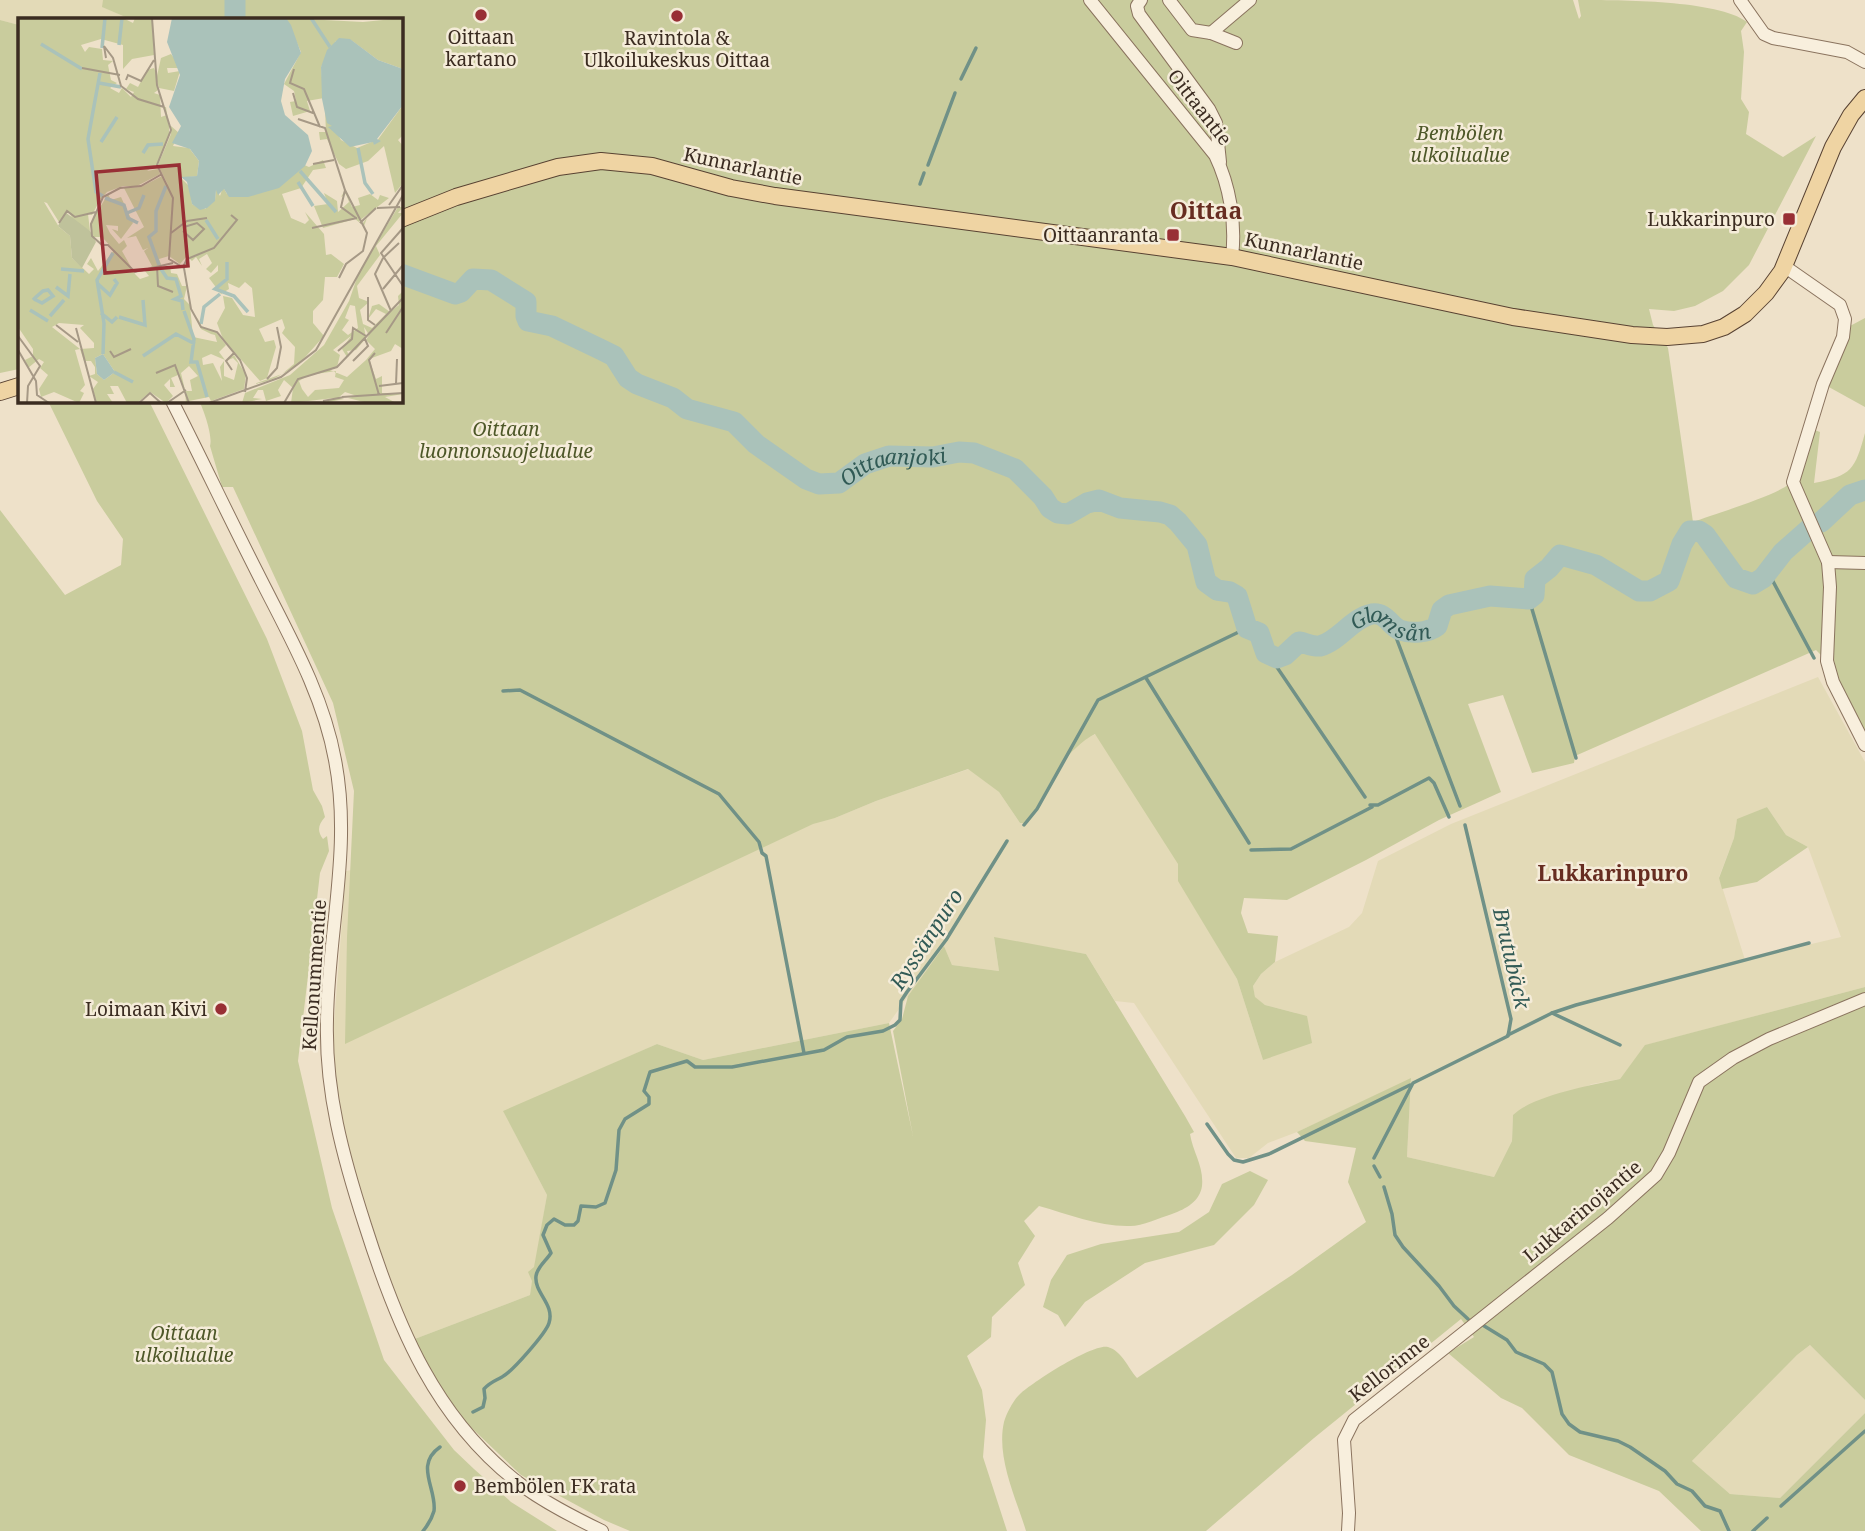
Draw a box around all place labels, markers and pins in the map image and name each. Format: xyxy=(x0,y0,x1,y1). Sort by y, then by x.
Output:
marker: Oittaan kartano xyxy=(473,7,489,23)
marker: Ravintola & Ulkoilukeskus Oittaa xyxy=(669,8,685,24)
place label: Oittaan kartano xyxy=(445,24,517,72)
place label: Ravintola & Ulkoilukeskus Oittaa xyxy=(584,25,770,73)
place label: Lukkarinpuro xyxy=(1647,206,1775,232)
marker: Lukkarinpuro xyxy=(1781,211,1797,227)
place label: Oittaanranta xyxy=(1043,222,1159,248)
marker: Oittaanranta xyxy=(1165,227,1181,243)
place label: Loimaan Kivi xyxy=(85,996,207,1022)
marker: Loimaan Kivi xyxy=(213,1001,229,1017)
place label: Bembölen FK rata xyxy=(474,1473,637,1499)
marker: Bembölen FK rata xyxy=(452,1478,468,1494)

